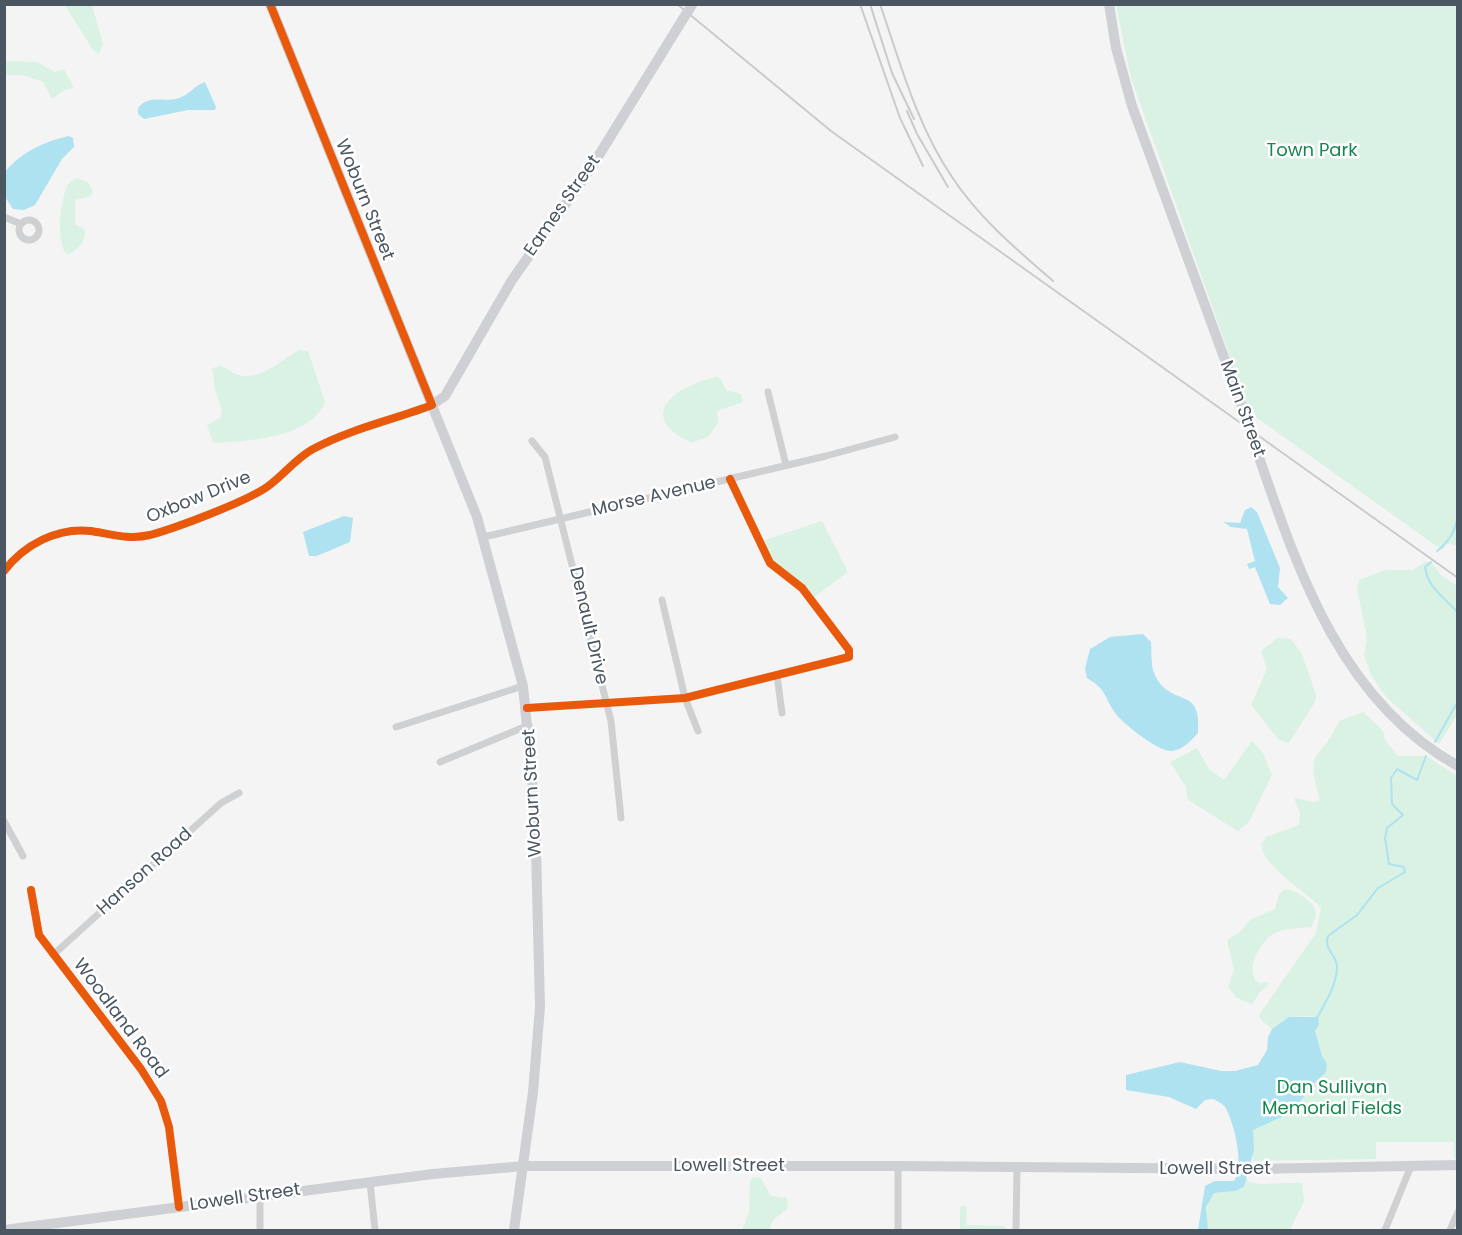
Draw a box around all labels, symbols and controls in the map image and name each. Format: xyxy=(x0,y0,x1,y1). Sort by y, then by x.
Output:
street label: Woburn Street xyxy=(330,136,398,264)
park label: Town Park xyxy=(1267,140,1357,162)
street label: Eames Street xyxy=(520,151,606,261)
street label: Main Street xyxy=(1215,358,1269,460)
street label: Oxbow Drive xyxy=(143,467,255,529)
street label: Morse Avenue xyxy=(590,472,718,522)
street label: Denault Drive xyxy=(564,565,612,687)
street label: Woburn Street xyxy=(519,728,547,858)
street label: Hanson Road xyxy=(93,824,197,920)
street label: Woodland Road xyxy=(68,955,172,1083)
park label: Dan Sullivan Memorial Fields xyxy=(1262,1077,1402,1120)
street label: Lowell Street xyxy=(673,1155,785,1177)
street label: Lowell Street xyxy=(1159,1158,1271,1180)
street label: Lowell Street xyxy=(188,1180,302,1216)

